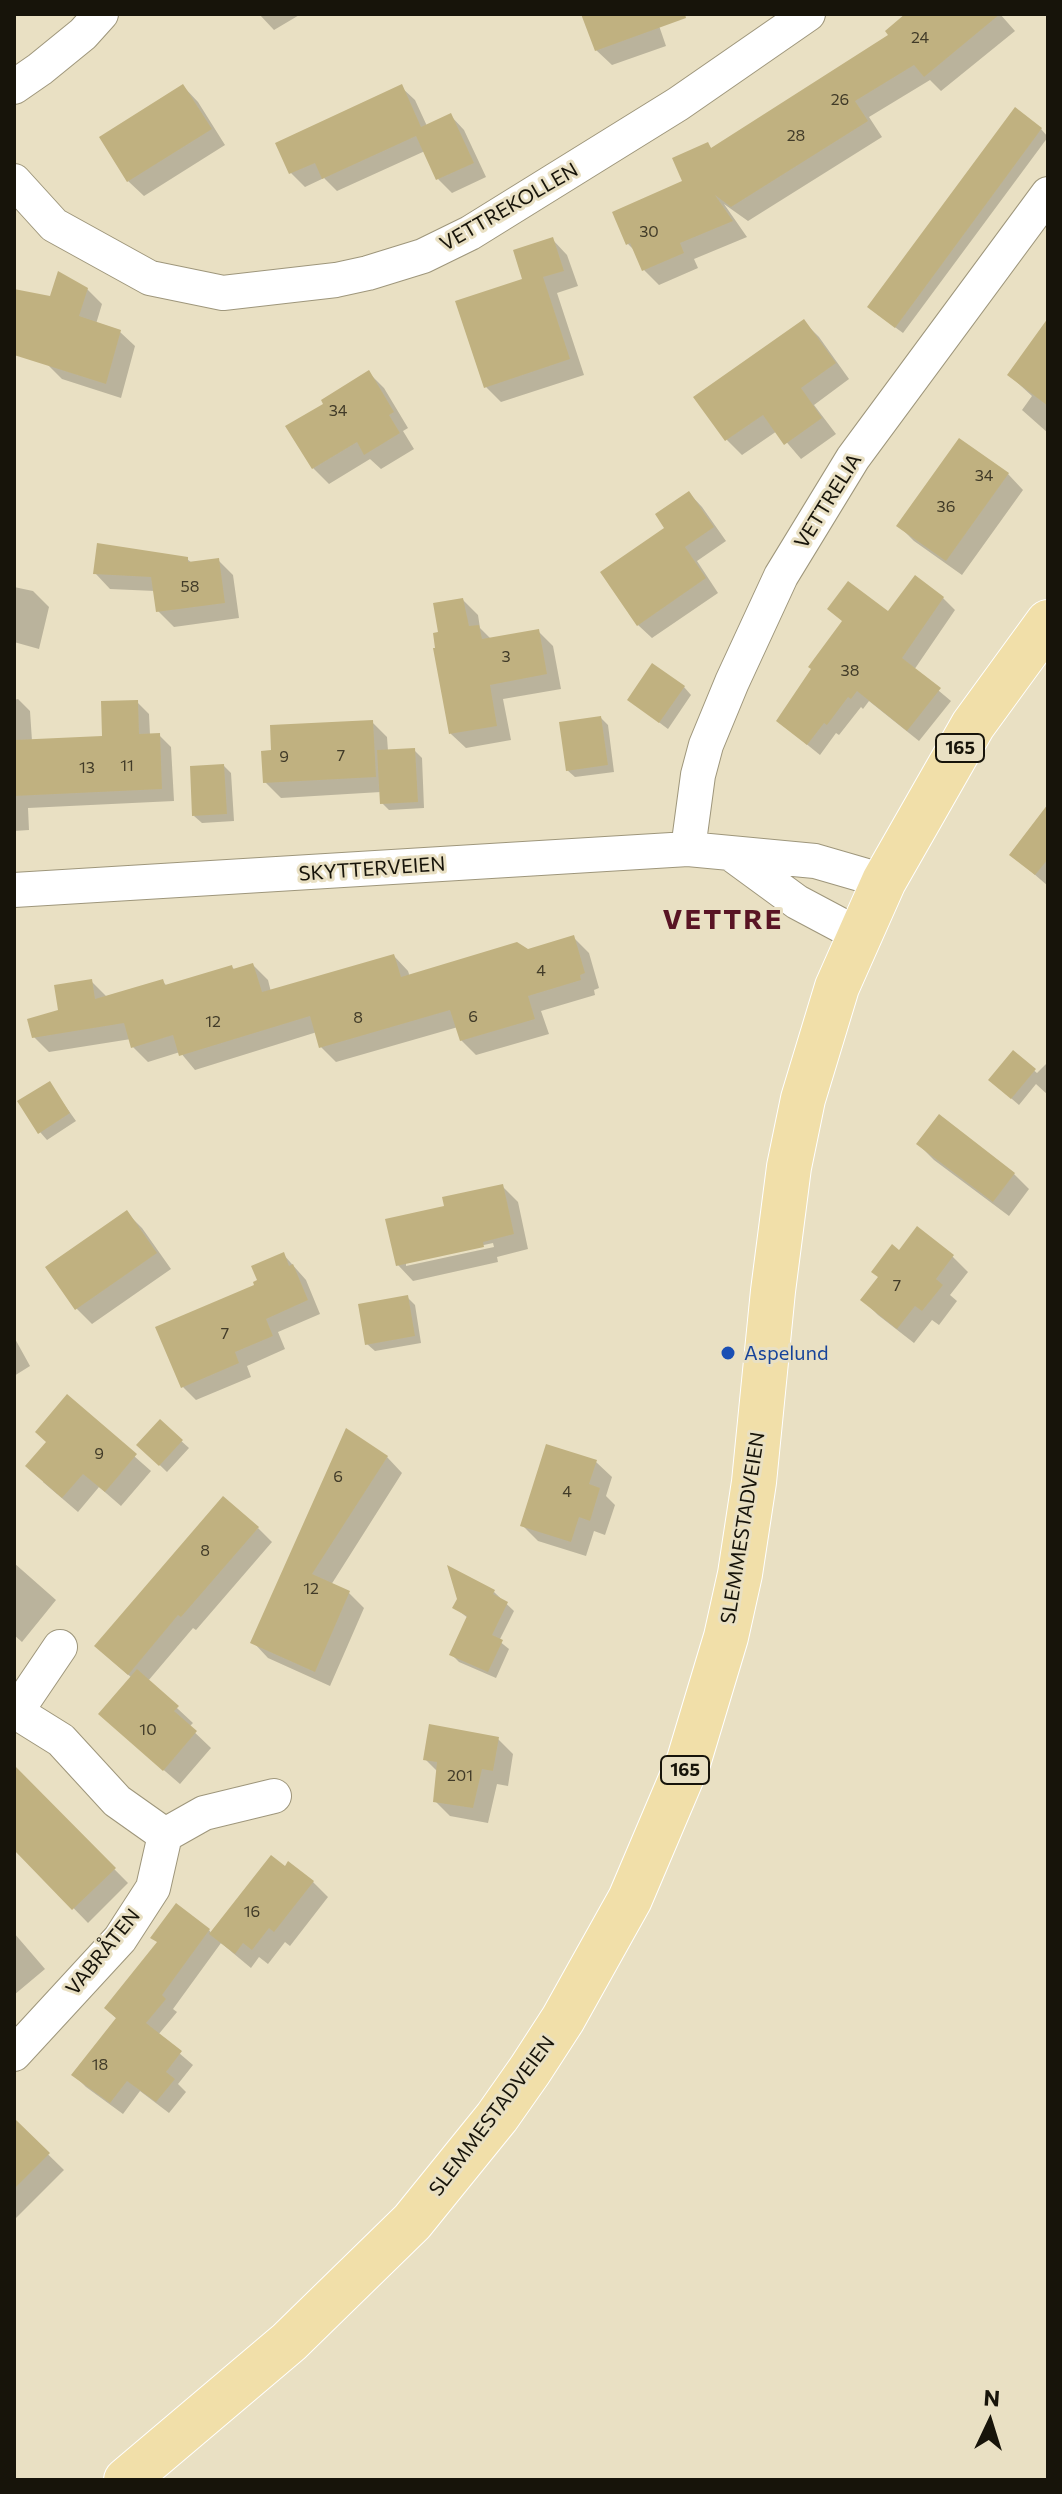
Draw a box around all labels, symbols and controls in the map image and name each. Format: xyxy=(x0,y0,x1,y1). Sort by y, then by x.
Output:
house number: 24 xyxy=(911,28,929,48)
house number: 26 xyxy=(831,90,849,110)
house number: 28 xyxy=(787,126,805,146)
street label: VETTREKOLLEN xyxy=(436,158,582,256)
house number: 30 xyxy=(639,222,659,242)
house number: 34 xyxy=(329,401,347,421)
street label: VETTRELIA xyxy=(789,449,867,553)
house number: 34 xyxy=(975,466,993,486)
house number: 36 xyxy=(937,497,955,517)
house number: 58 xyxy=(181,577,199,597)
house number: 3 xyxy=(501,647,511,667)
house number: 38 xyxy=(841,661,859,681)
road number: 165 xyxy=(936,734,984,762)
house number: 7 xyxy=(337,746,345,766)
house number: 9 xyxy=(279,747,289,767)
house number: 11 xyxy=(120,756,134,776)
house number: 13 xyxy=(79,758,95,778)
street label: SKYTTERVEIEN xyxy=(298,852,446,886)
district label: VETTRE xyxy=(663,903,783,937)
house number: 4 xyxy=(536,961,546,981)
house number: 6 xyxy=(468,1007,478,1027)
house number: 8 xyxy=(353,1008,363,1028)
house number: 12 xyxy=(205,1012,221,1032)
house number: 7 xyxy=(893,1276,901,1296)
house number: 7 xyxy=(221,1324,229,1344)
place label: Aspelund xyxy=(744,1341,829,1365)
marker: Aspelund xyxy=(719,1344,737,1362)
street label: SLEMMESTADVEIEN xyxy=(716,1430,770,1626)
house number: 9 xyxy=(94,1444,104,1464)
house number: 6 xyxy=(333,1467,343,1487)
house number: 4 xyxy=(562,1482,572,1502)
house number: 8 xyxy=(200,1541,210,1561)
house number: 12 xyxy=(303,1579,319,1599)
house number: 10 xyxy=(139,1720,157,1740)
road number: 165 xyxy=(661,1756,709,1784)
house number: 201 xyxy=(447,1766,473,1786)
house number: 16 xyxy=(244,1902,260,1922)
street label: VABRÅTEN xyxy=(61,1904,145,2000)
street label: SLEMMESTADVEIEN xyxy=(424,2031,560,2201)
house number: 18 xyxy=(92,2055,108,2075)
north arrow xyxy=(950,2382,1030,2462)
text: N xyxy=(983,2384,1001,2412)

